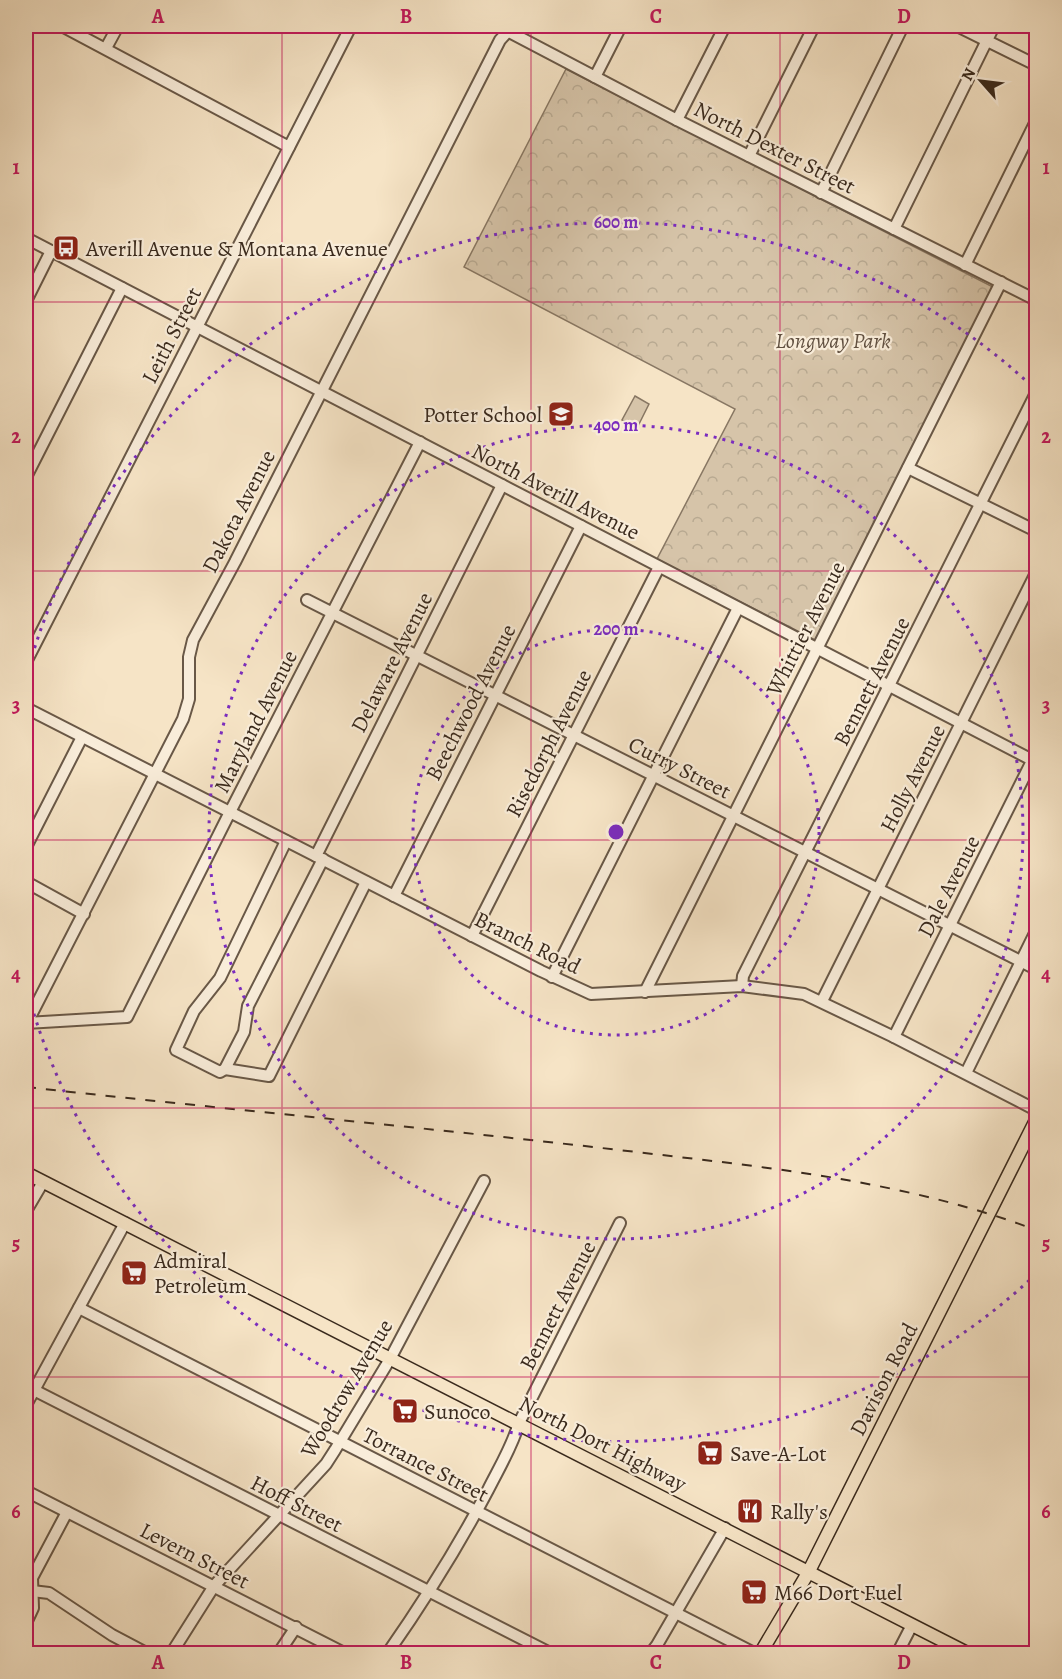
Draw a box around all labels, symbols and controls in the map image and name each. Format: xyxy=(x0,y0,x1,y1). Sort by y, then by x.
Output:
text: A xyxy=(151,3,165,30)
text: B xyxy=(400,3,412,30)
text: C xyxy=(650,3,662,30)
text: D xyxy=(897,3,911,30)
north arrow xyxy=(951,51,1011,111)
text: N xyxy=(956,64,981,85)
street label: North Dexter Street xyxy=(689,94,860,202)
text: 1 xyxy=(12,154,20,181)
text: 1 xyxy=(1042,154,1050,181)
text: 600 m xyxy=(594,210,638,234)
bus stop icon: Averill Avenue & Montana Avenue xyxy=(51,233,81,263)
place label: Averill Avenue & Montana Avenue xyxy=(85,234,388,264)
street label: Leith Street xyxy=(135,282,209,389)
park label: Longway Park xyxy=(775,326,891,356)
school or university icon: Potter School xyxy=(546,399,576,429)
place label: Potter School xyxy=(423,400,542,430)
text: 400 m xyxy=(594,413,638,437)
text: 2 xyxy=(11,423,21,450)
text: 2 xyxy=(1041,423,1051,450)
street label: North Averill Avenue xyxy=(466,437,645,547)
street label: Dakota Avenue xyxy=(195,445,283,578)
street label: Whittier Avenue xyxy=(759,556,853,702)
street label: Delaware Avenue xyxy=(344,587,440,738)
street label: Bennett Avenue xyxy=(826,612,917,751)
text: 200 m xyxy=(593,617,639,641)
street label: Beechwood Avenue xyxy=(418,619,523,786)
street label: Maryland Avenue xyxy=(207,645,305,798)
street label: Risedorph Avenue xyxy=(499,664,599,823)
text: 3 xyxy=(12,692,20,719)
text: 3 xyxy=(1042,692,1050,719)
street label: Holly Avenue xyxy=(873,719,953,838)
street label: Curry Street xyxy=(623,729,736,806)
centre of rings xyxy=(606,822,626,842)
street label: Dale Avenue xyxy=(910,830,987,943)
street label: Branch Road xyxy=(469,904,586,982)
text: 4 xyxy=(11,961,21,988)
text: 4 xyxy=(1041,961,1051,988)
text: 5 xyxy=(12,1230,20,1257)
text: 5 xyxy=(1042,1230,1050,1257)
street label: Bennett Avenue xyxy=(512,1236,603,1375)
place label: Admiral Petroleum xyxy=(153,1246,247,1301)
supermarket icon: Admiral Petroleum xyxy=(119,1258,149,1288)
street label: Woodrow Avenue xyxy=(293,1314,400,1464)
street label: Davison Road xyxy=(843,1318,925,1441)
street label: North Dort Highway xyxy=(514,1389,692,1499)
supermarket icon: Sunoco xyxy=(390,1396,420,1426)
place label: Sunoco xyxy=(424,1397,491,1427)
street label: Torrance Street xyxy=(357,1420,494,1510)
supermarket icon: Save-A-Lot xyxy=(695,1438,725,1468)
place label: Save-A-Lot xyxy=(730,1439,826,1469)
street label: Hoff Street xyxy=(245,1468,348,1540)
restaurant icon: Rally's xyxy=(735,1496,765,1526)
place label: Rally's xyxy=(770,1497,828,1527)
text: 6 xyxy=(11,1498,21,1525)
text: 6 xyxy=(1041,1498,1051,1525)
street label: Levern Street xyxy=(135,1515,254,1596)
supermarket icon: M66 Dort Fuel xyxy=(739,1577,769,1607)
place label: M66 Dort Fuel xyxy=(774,1578,902,1608)
text: A xyxy=(151,1649,165,1676)
text: B xyxy=(400,1649,412,1676)
text: C xyxy=(650,1649,662,1676)
text: D xyxy=(897,1649,911,1676)

